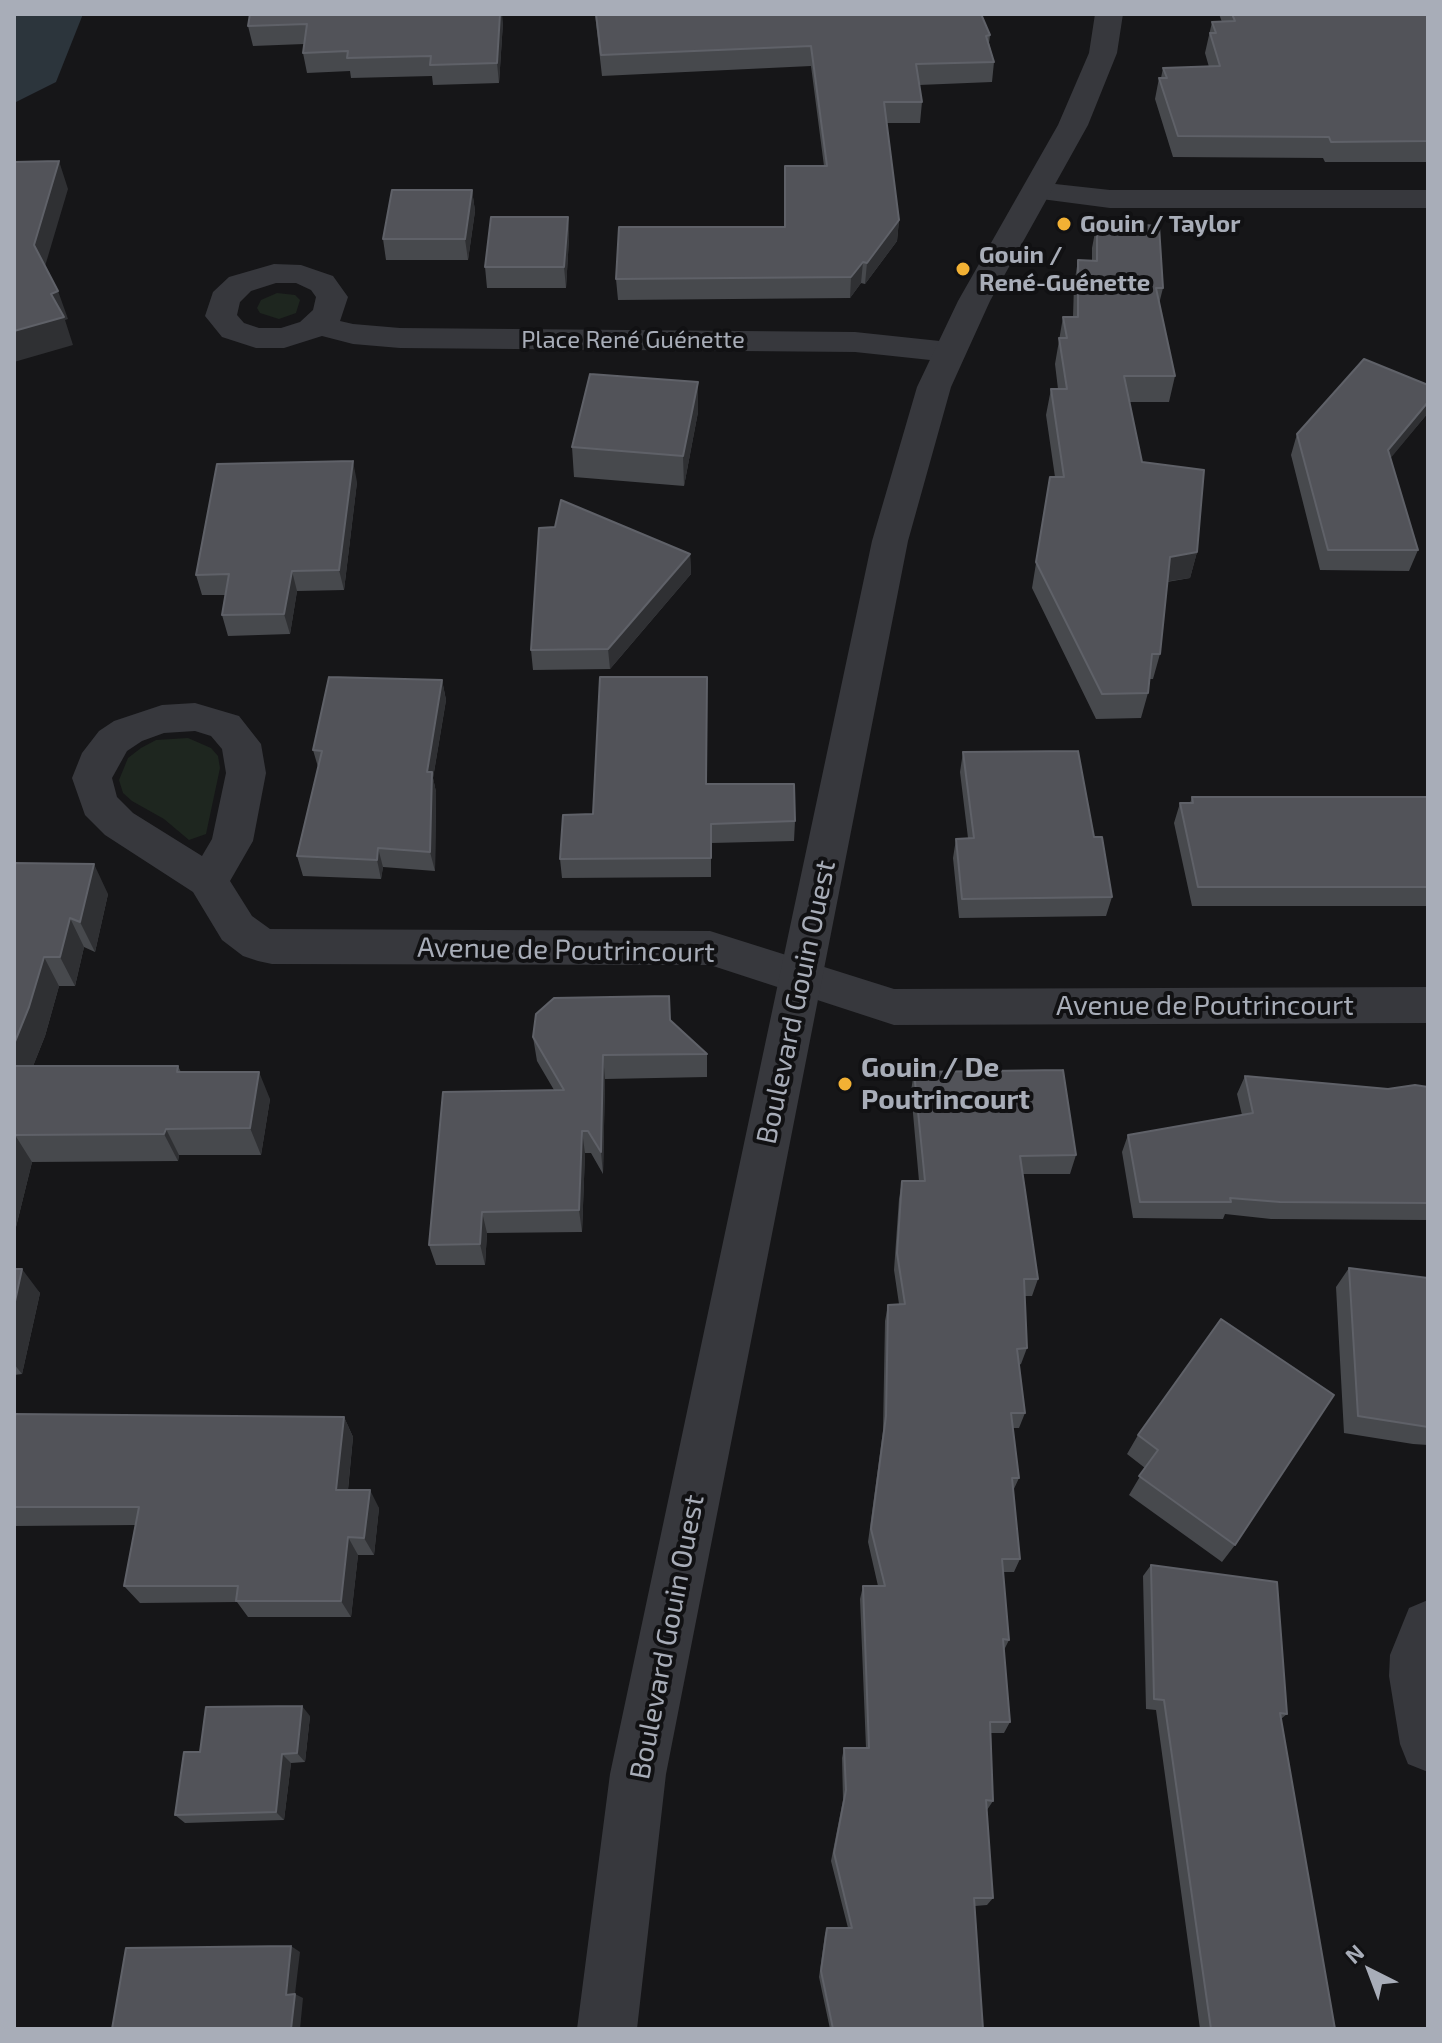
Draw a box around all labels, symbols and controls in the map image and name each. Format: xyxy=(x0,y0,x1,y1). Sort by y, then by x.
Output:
place label: Gouin / Taylor xyxy=(1080,210,1240,238)
marker: Gouin / Taylor xyxy=(1055,215,1073,233)
place label: Gouin / René-Guénette xyxy=(979,241,1150,297)
marker: Gouin / René-Guénette xyxy=(954,260,972,278)
street label: Place René Guénette xyxy=(521,326,745,354)
street label: Boulevard Gouin Ouest xyxy=(749,857,843,1147)
street label: Avenue de Poutrincourt xyxy=(417,931,715,969)
street label: Avenue de Poutrincourt xyxy=(1056,989,1354,1023)
place label: Gouin / De Poutrincourt xyxy=(861,1051,1030,1117)
marker: Gouin / De Poutrincourt xyxy=(836,1075,854,1093)
street label: Boulevard Gouin Ouest xyxy=(623,1492,711,1782)
north arrow xyxy=(1330,1931,1410,2011)
text: N xyxy=(1339,1938,1369,1968)

